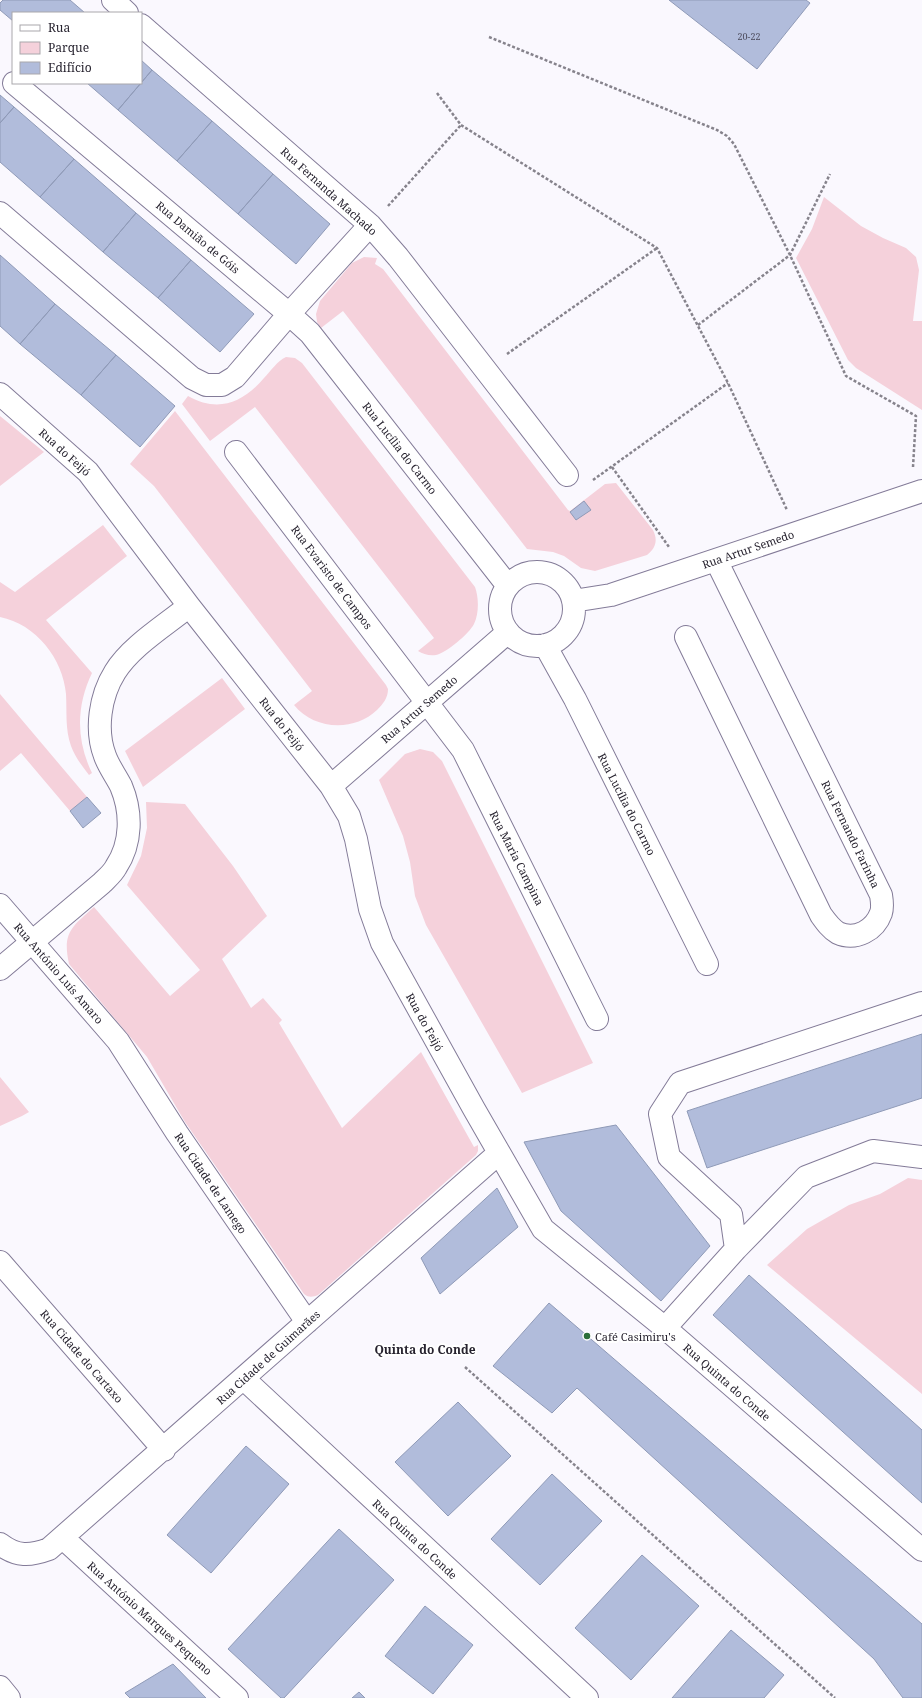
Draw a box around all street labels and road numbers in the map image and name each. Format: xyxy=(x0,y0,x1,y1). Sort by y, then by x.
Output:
street label: Rua Fernanda Machado xyxy=(278,144,380,238)
street label: Rua Damião de Góis xyxy=(153,198,243,276)
street label: Rua Lucília do Carmo xyxy=(359,399,441,497)
street label: Rua do Feijó xyxy=(36,425,94,479)
street label: Rua Evaristo de Campos xyxy=(288,522,376,632)
street label: Rua Artur Semedo xyxy=(700,526,796,572)
street label: Rua Artur Semedo xyxy=(378,672,460,746)
street label: Rua do Feijó xyxy=(256,694,308,754)
street label: Rua Lucília do Carmo xyxy=(595,750,659,858)
street label: Rua Fernando Farinha xyxy=(818,778,884,890)
street label: Rua Maria Campina xyxy=(487,808,547,908)
street label: Rua António Luís Amaro xyxy=(11,919,107,1027)
street label: Rua do Feijó xyxy=(403,990,447,1054)
street label: Rua Cidade de Lamego xyxy=(171,1129,251,1237)
street label: Rua Cidade do Cartaxo xyxy=(37,1306,127,1406)
street label: Rua Cidade de Guimarães xyxy=(213,1306,323,1408)
street label: Rua Quinta do Conde xyxy=(680,1340,774,1424)
street label: Rua Quinta do Conde xyxy=(369,1496,461,1582)
street label: Rua António Marques Pequeno xyxy=(84,1558,216,1678)

